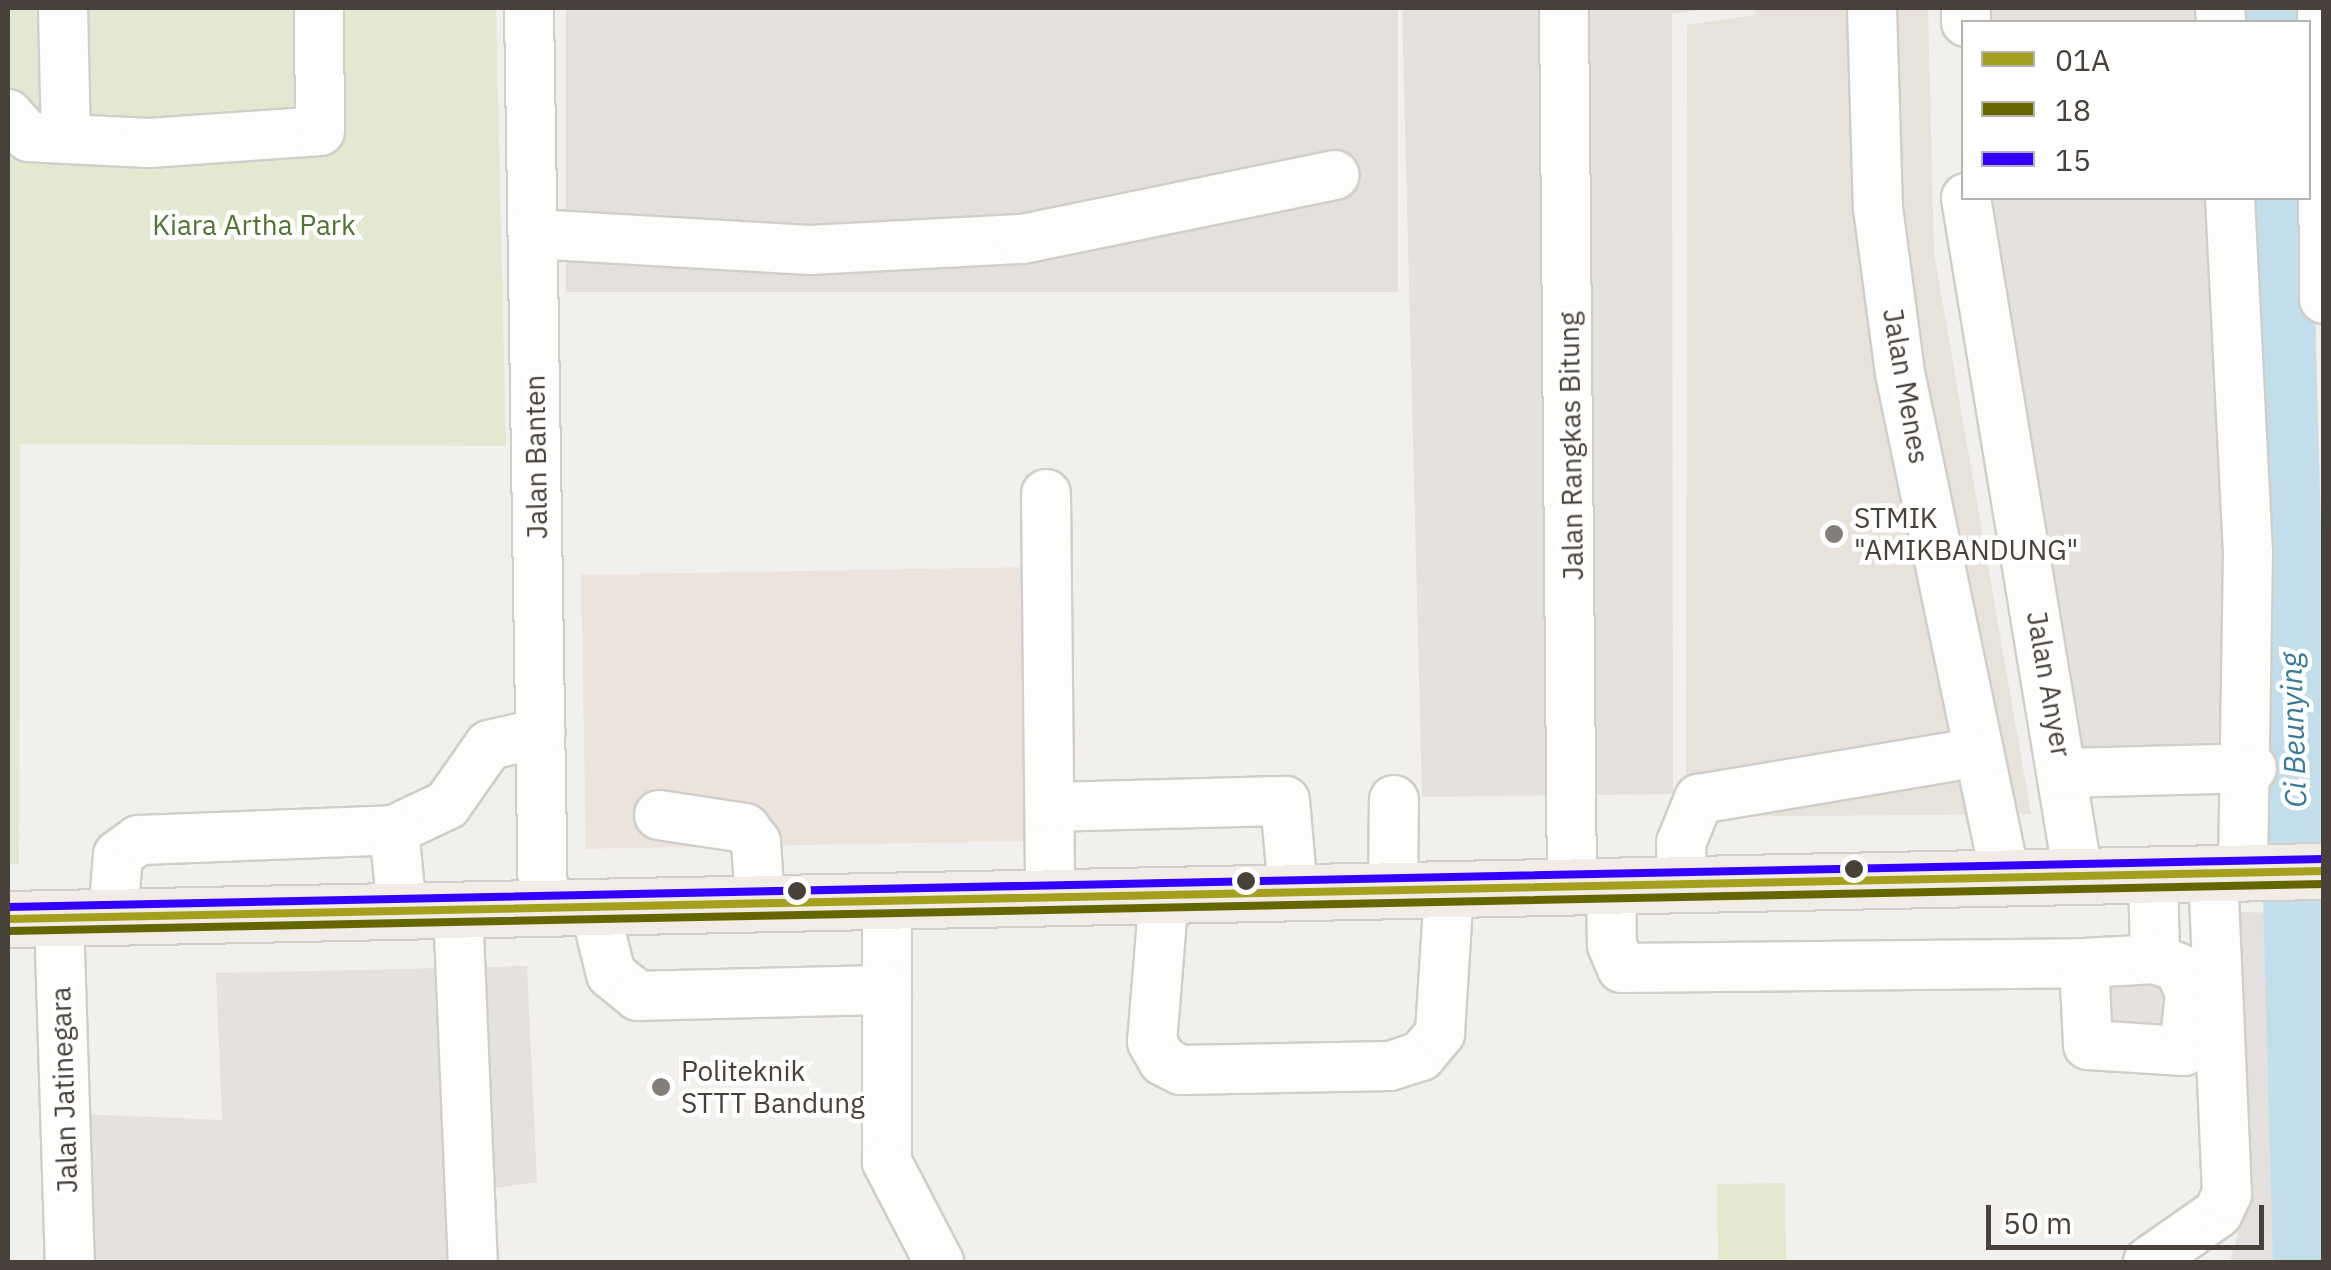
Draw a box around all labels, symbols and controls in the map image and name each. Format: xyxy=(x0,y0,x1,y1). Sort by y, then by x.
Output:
legend xyxy=(1961,20,2311,200)
text: 01A xyxy=(2055,40,2110,79)
text: 18 xyxy=(2055,90,2091,129)
text: 15 xyxy=(2055,140,2091,179)
park label: Kiara Artha Park xyxy=(152,208,356,242)
street label: Jalan Menes xyxy=(1876,306,1936,466)
street label: Jalan Rangkas Bitung xyxy=(1552,311,1590,581)
street label: Jalan Banten xyxy=(518,374,554,540)
place label: STMIK "AMIKBANDUNG" xyxy=(1854,501,2078,567)
marker: STMIK "AMIKBANDUNG" xyxy=(1823,523,1845,545)
street label: Jalan Anyer xyxy=(2020,608,2078,760)
water label: Ci Beunying xyxy=(2272,652,2314,808)
unlabelled marker xyxy=(1844,859,1864,879)
unlabelled marker xyxy=(1236,871,1256,891)
unlabelled marker xyxy=(787,881,807,901)
street label: Jalan Jatinegara xyxy=(44,986,84,1194)
place label: Politeknik STTT Bandung xyxy=(681,1054,865,1120)
marker: Politeknik STTT Bandung xyxy=(650,1076,672,1098)
scale bar xyxy=(1991,1185,2268,1247)
text: 50 m xyxy=(2003,1203,2072,1242)

